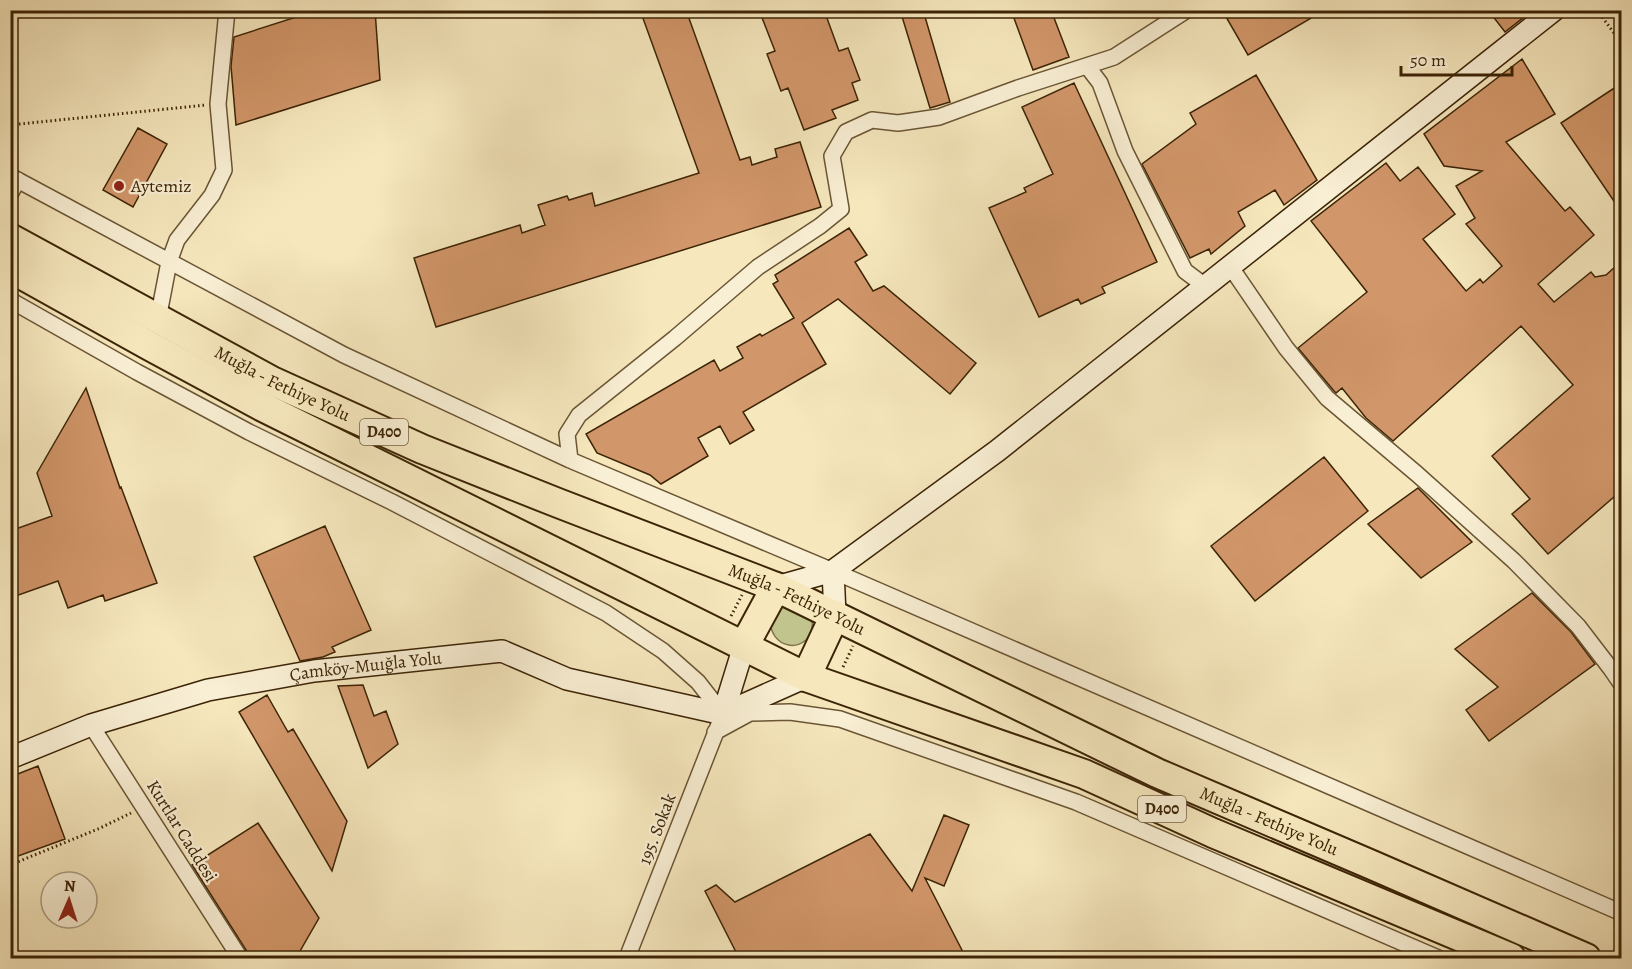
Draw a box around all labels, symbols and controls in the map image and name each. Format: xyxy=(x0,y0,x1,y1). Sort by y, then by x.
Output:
scale bar xyxy=(1401,39,1512,77)
text: 50 m xyxy=(1410,48,1446,72)
place label: Aytemiz xyxy=(130,174,192,198)
marker: Aytemiz xyxy=(112,179,126,193)
street label: Muğla - Fethiye Yolu xyxy=(210,340,354,427)
road number: D400 xyxy=(360,419,408,445)
street label: Muğla - Fethiye Yolu xyxy=(725,558,870,641)
street label: Çamköy-Muığla Yolu xyxy=(288,645,443,687)
street label: Kurtlar Caddesi xyxy=(141,775,223,887)
street label: Muğla - Fethiye Yolu xyxy=(1196,781,1342,861)
street label: 195. Sokak xyxy=(632,790,682,868)
road number: D400 xyxy=(1138,796,1186,822)
north arrow xyxy=(39,870,99,930)
text: N xyxy=(63,875,76,897)

